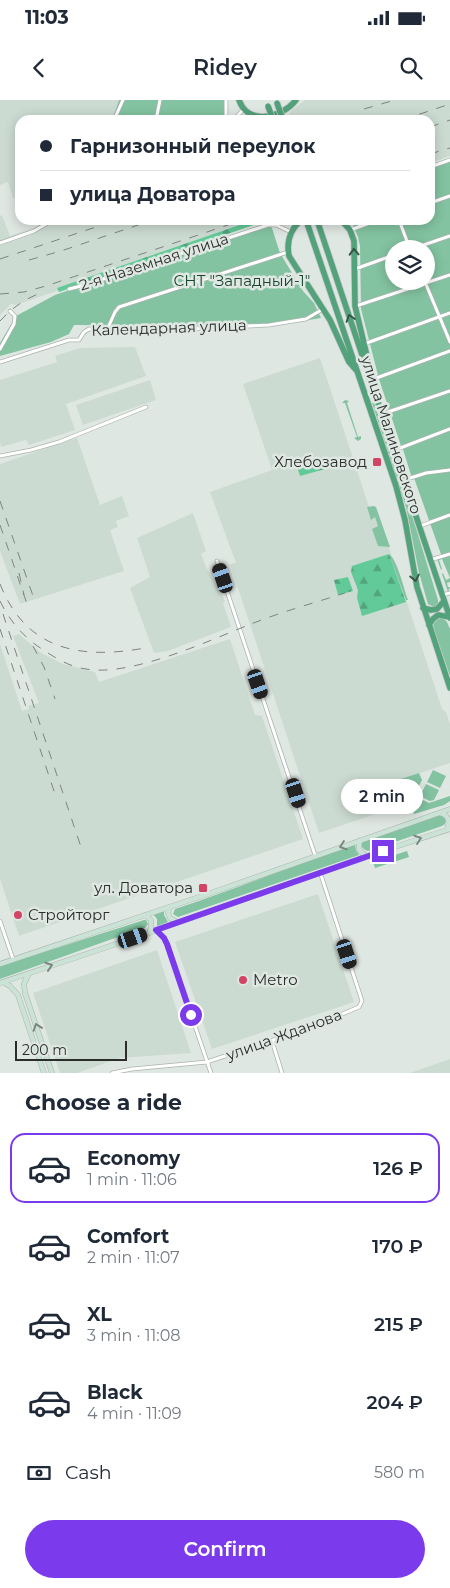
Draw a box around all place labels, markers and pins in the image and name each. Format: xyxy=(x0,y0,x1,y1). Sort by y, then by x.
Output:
place label: Хлебозавод xyxy=(274,452,367,471)
marker: Хлебозавод xyxy=(371,456,383,468)
place label: ул. Доватора xyxy=(93,878,193,897)
marker: ул. Доватора xyxy=(197,882,209,894)
place label: Стройторг xyxy=(28,905,110,924)
marker: Стройторг xyxy=(12,909,24,921)
place label: Metro xyxy=(253,970,298,989)
marker: Metro xyxy=(237,974,249,986)

